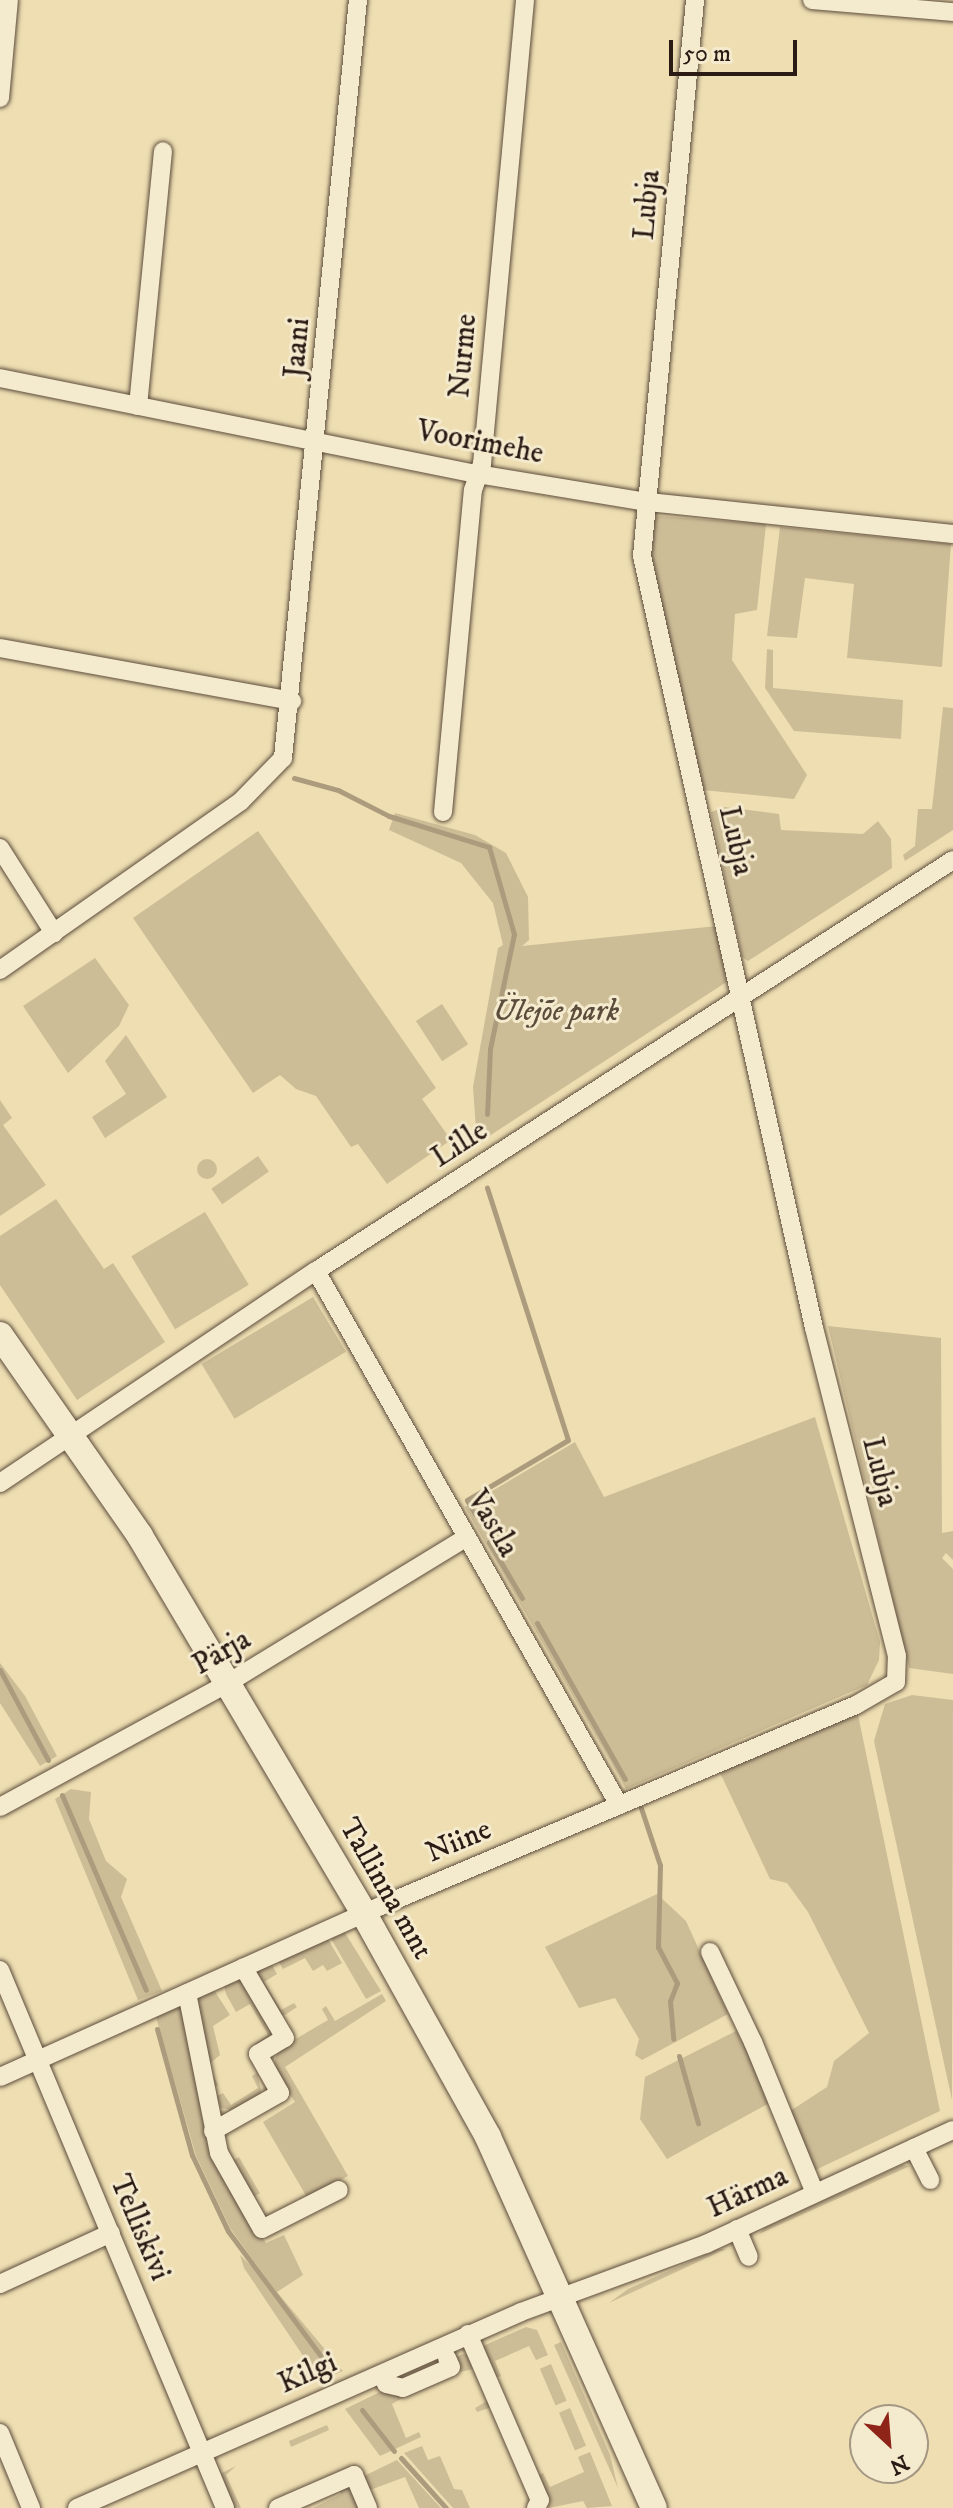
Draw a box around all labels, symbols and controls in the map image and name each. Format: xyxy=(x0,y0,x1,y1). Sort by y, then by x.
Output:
scale bar xyxy=(673,24,801,74)
text: 50 m xyxy=(683,39,731,69)
street label: Lubja xyxy=(627,169,669,241)
street label: Nurme xyxy=(442,312,486,400)
street label: Jaani xyxy=(277,316,319,380)
street label: Voorimehe xyxy=(414,413,546,473)
street label: Lubja xyxy=(710,803,760,879)
park label: Ülejõe park xyxy=(493,994,619,1030)
street label: Lille xyxy=(425,1114,495,1176)
street label: Lubja xyxy=(853,1434,905,1510)
street label: Vastla xyxy=(459,1484,525,1564)
street label: Pärja xyxy=(186,1622,258,1684)
street label: Tallinna mnt xyxy=(330,1812,440,1966)
street label: Niine xyxy=(421,1812,497,1872)
street label: Härma xyxy=(702,2159,794,2227)
street label: Telliskivi xyxy=(101,2170,177,2286)
street label: Kilgi xyxy=(273,2345,343,2403)
north arrow xyxy=(849,2404,929,2484)
text: N xyxy=(885,2448,913,2480)

